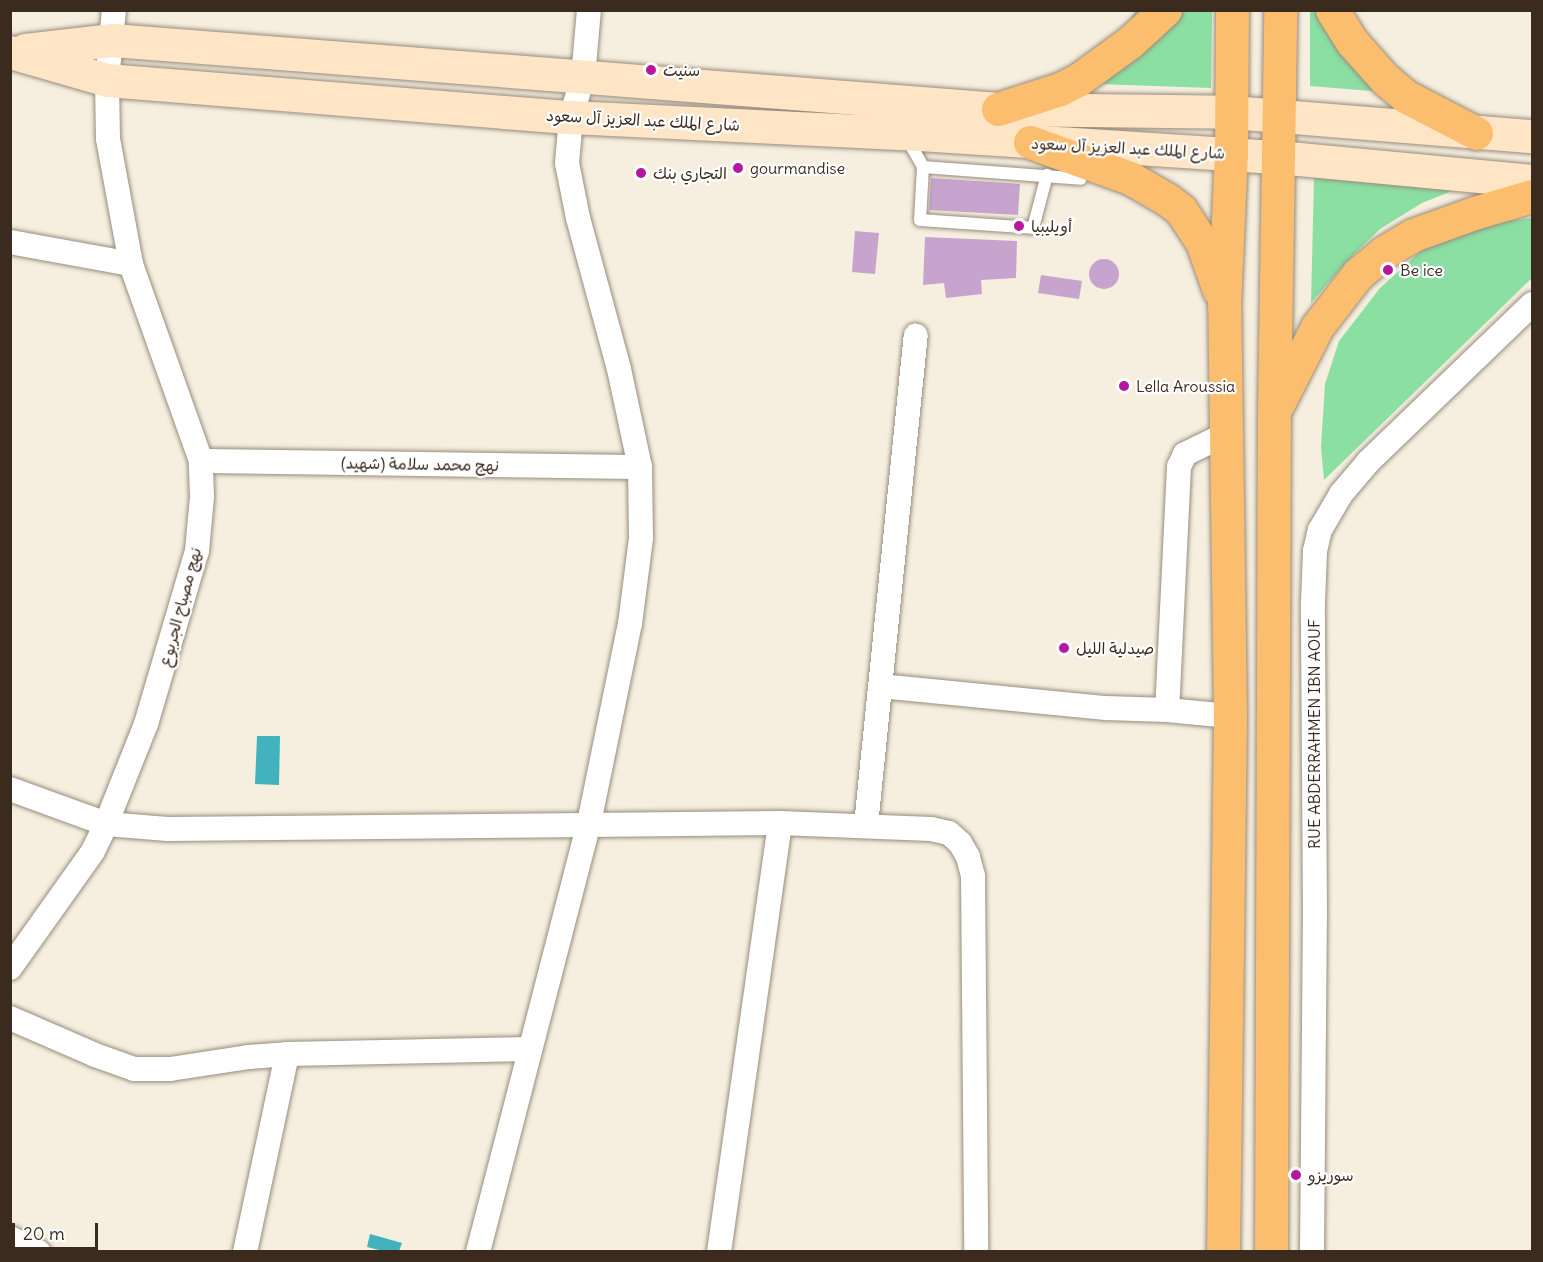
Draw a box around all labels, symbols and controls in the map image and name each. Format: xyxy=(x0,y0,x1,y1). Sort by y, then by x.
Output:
place label: سنيت xyxy=(663,60,700,80)
marker: سنيت xyxy=(644,63,658,77)
street label: شارع الملك عبد العزيز آل سعود xyxy=(546,105,740,135)
street label: شارع الملك عبد العزيز آل سعود xyxy=(1031,133,1225,163)
place label: gourmandise xyxy=(750,158,845,178)
marker: gourmandise xyxy=(731,161,745,175)
place label: التجاري بنك xyxy=(653,163,727,183)
marker: التجاري بنك xyxy=(634,166,648,180)
place label: أويليبيا xyxy=(1031,216,1072,236)
marker: أويليبيا xyxy=(1012,219,1026,233)
place label: Be ice xyxy=(1400,260,1443,280)
marker: Be ice xyxy=(1381,263,1395,277)
place label: Lella Aroussia xyxy=(1136,376,1235,396)
marker: Lella Aroussia xyxy=(1117,379,1131,393)
street label: نهج محمد سلامة (شهيد) xyxy=(341,453,499,475)
street label: نهج مصباح الجربوع xyxy=(155,545,205,669)
street label: RUE ABDERRAHMEN IBN AOUF xyxy=(1304,619,1324,849)
place label: صيدلية الليل xyxy=(1076,638,1154,658)
marker: صيدلية الليل xyxy=(1057,641,1071,655)
place label: سوريزو xyxy=(1308,1165,1354,1185)
marker: سوريزو xyxy=(1289,1168,1303,1182)
scale bar xyxy=(15,1211,100,1249)
text: 20 m xyxy=(23,1222,65,1245)

